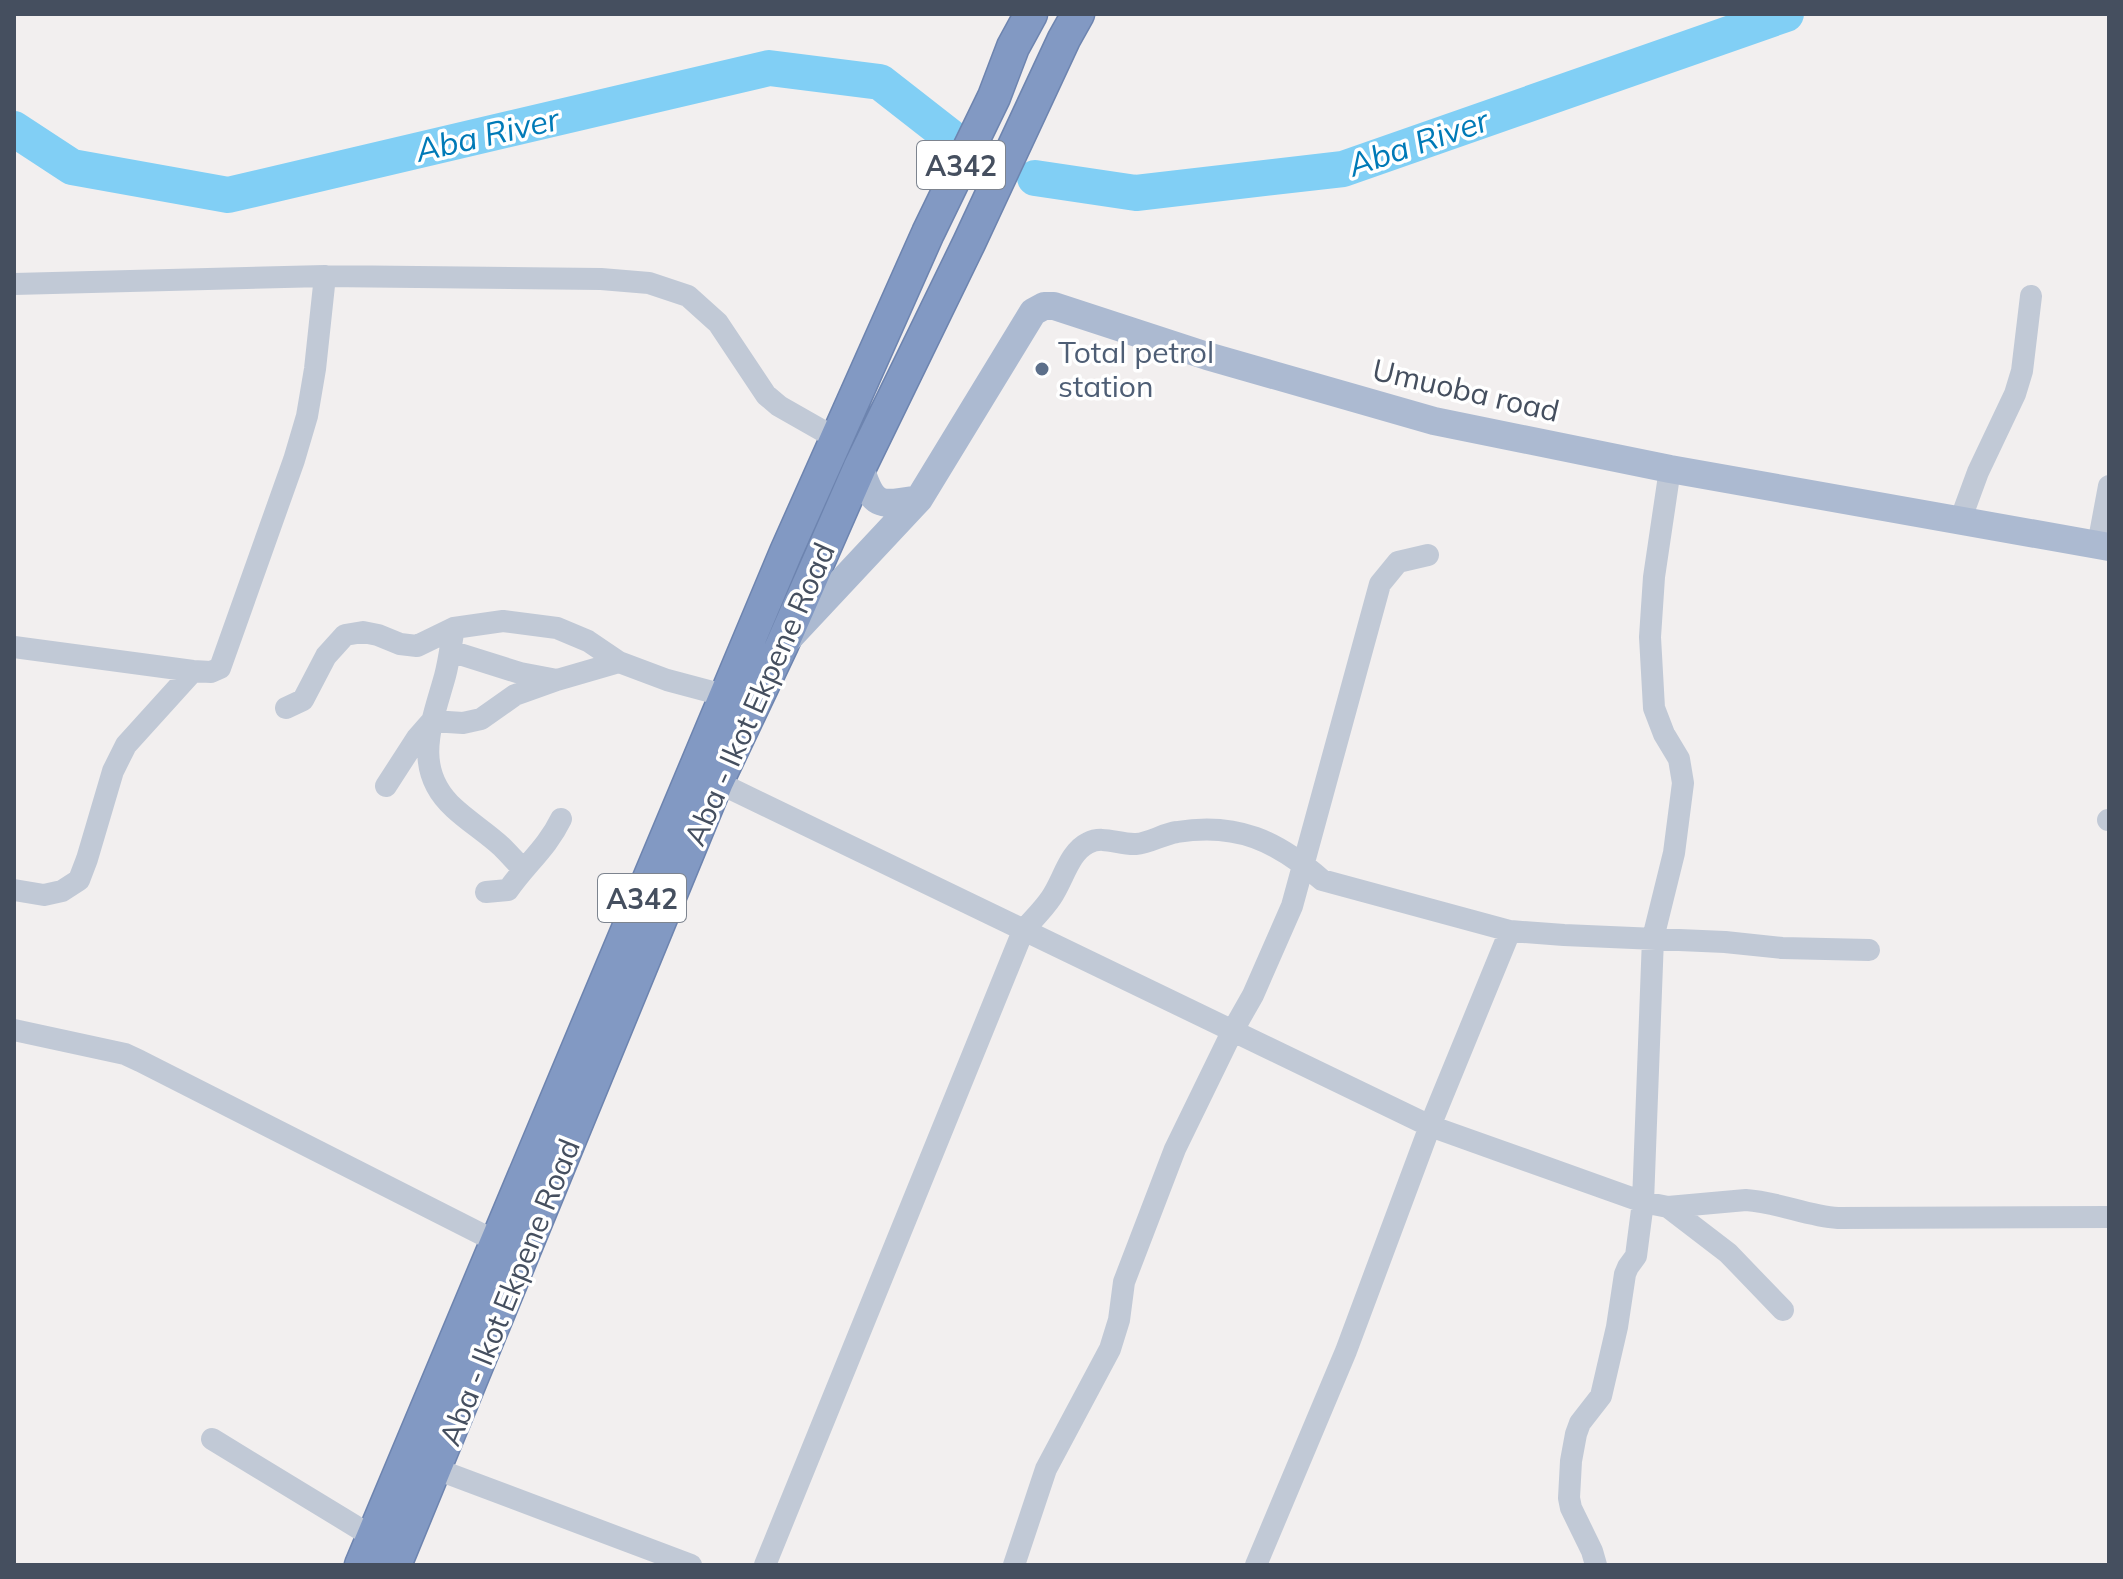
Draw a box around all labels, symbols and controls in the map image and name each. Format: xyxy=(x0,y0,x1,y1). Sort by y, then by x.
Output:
water label: Aba River xyxy=(410,98,564,170)
water label: Aba River xyxy=(1342,99,1495,185)
road number: A342 xyxy=(917,141,1005,189)
place label: Total petrol station xyxy=(1058,333,1214,405)
street label: Umuoba road xyxy=(1369,350,1563,430)
marker: Total petrol station xyxy=(1033,360,1051,378)
street label: Aba - Ikot Ekpene Road xyxy=(675,537,843,851)
road number: A342 xyxy=(598,874,686,922)
street label: Aba - Ikot Ekpene Road xyxy=(430,1133,588,1451)

